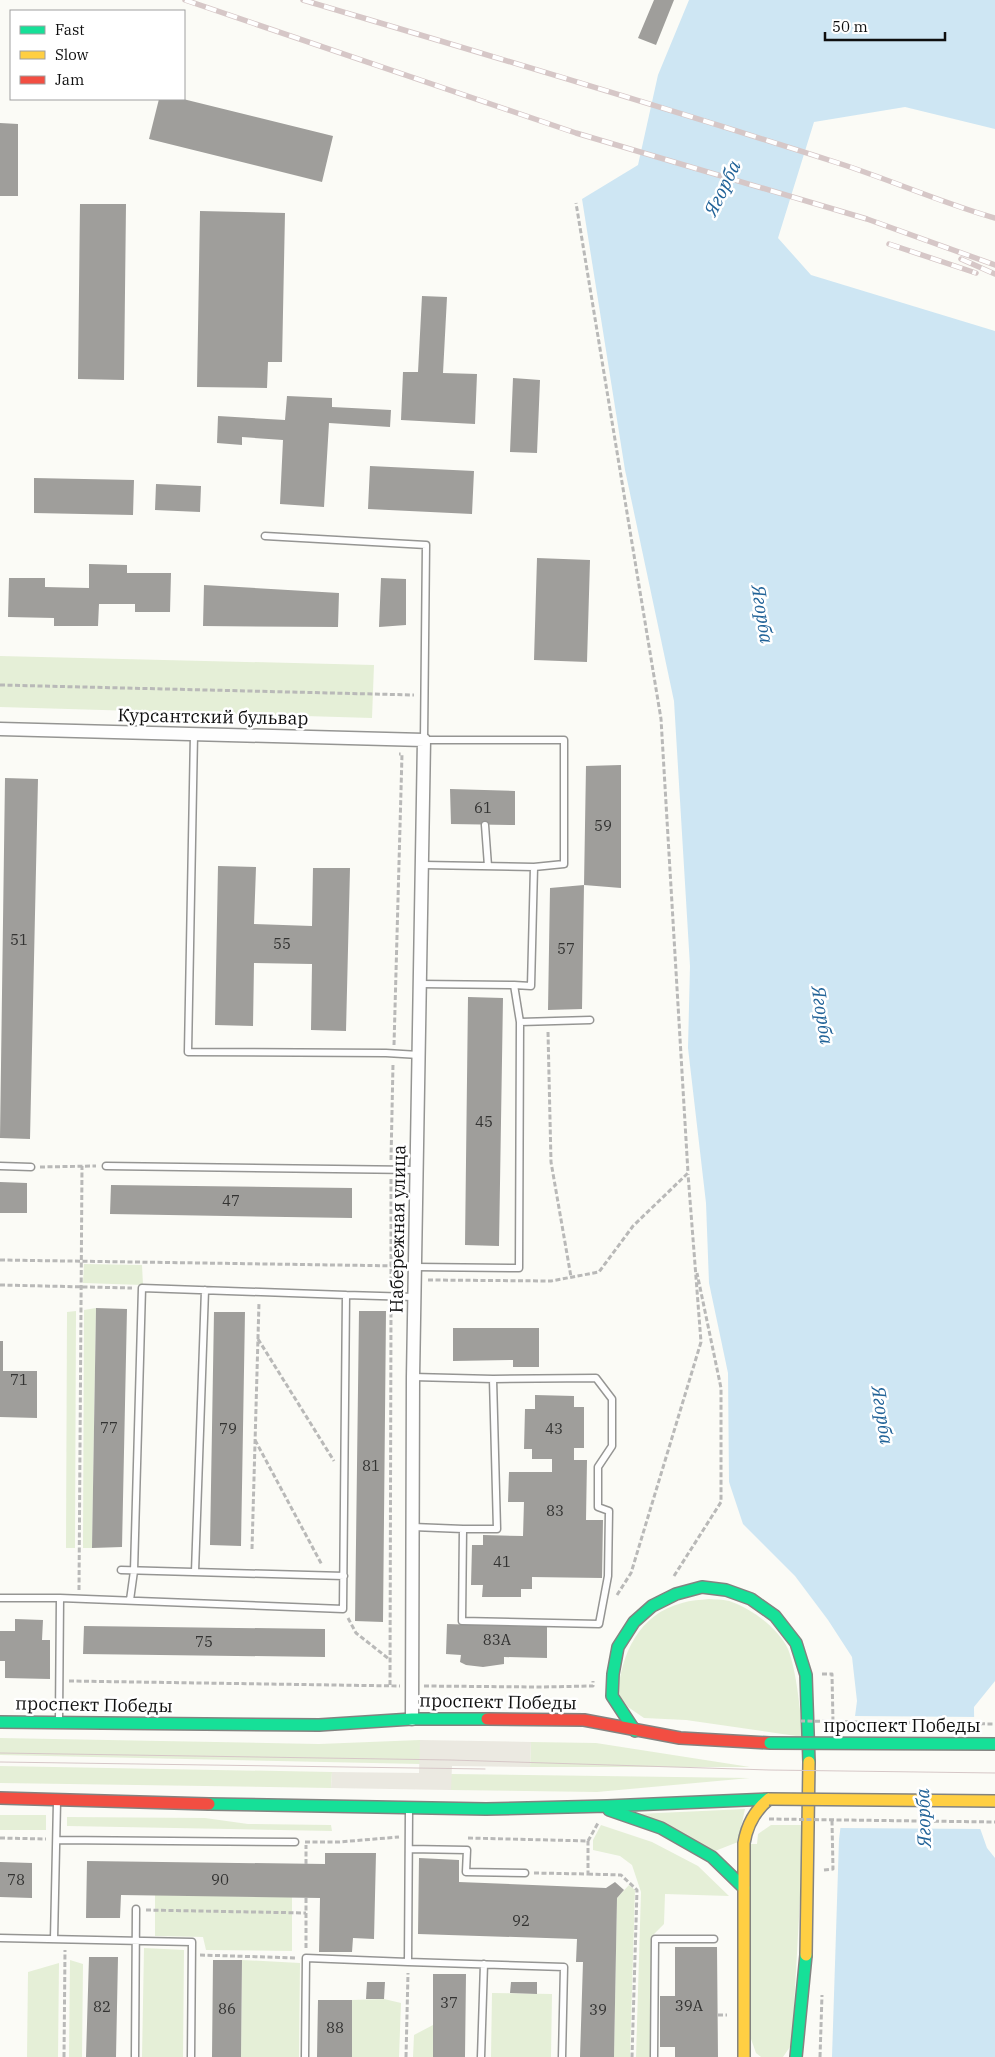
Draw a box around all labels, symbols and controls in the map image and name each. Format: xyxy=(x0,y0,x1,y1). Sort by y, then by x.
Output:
legend xyxy=(10,10,185,100)
scale bar xyxy=(825,10,945,42)
text: 50 m xyxy=(832,17,868,36)
text: Fast xyxy=(55,20,85,39)
text: Slow xyxy=(55,45,89,64)
text: Jam xyxy=(55,70,84,89)
water label: Ягорба xyxy=(698,156,746,221)
water label: Ягорба xyxy=(746,582,780,646)
street label: Курсантский бульвар xyxy=(117,703,309,730)
house number: 61 xyxy=(474,798,492,817)
house number: 59 xyxy=(594,816,612,835)
house number: 51 xyxy=(10,930,28,949)
house number: 55 xyxy=(273,934,291,953)
house number: 57 xyxy=(557,939,575,958)
water label: Ягорба xyxy=(806,983,840,1047)
house number: 45 xyxy=(475,1112,493,1131)
street label: Набережная улица xyxy=(385,1144,410,1313)
house number: 47 xyxy=(222,1191,240,1210)
house number: 71 xyxy=(10,1370,28,1389)
water label: Ягорба xyxy=(866,1383,900,1447)
house number: 77 xyxy=(100,1418,118,1437)
house number: 79 xyxy=(219,1419,237,1438)
house number: 43 xyxy=(545,1419,563,1438)
house number: 81 xyxy=(362,1456,380,1475)
house number: 83 xyxy=(546,1501,564,1520)
house number: 41 xyxy=(493,1552,511,1571)
house number: 83А xyxy=(483,1630,512,1649)
house number: 75 xyxy=(195,1632,213,1651)
street label: проспект Победы xyxy=(419,1689,577,1714)
street label: проспект Победы xyxy=(15,1692,173,1717)
street label: проспект Победы xyxy=(823,1714,981,1737)
water label: Ягорба xyxy=(910,1787,936,1849)
house number: 78 xyxy=(7,1870,25,1889)
house number: 90 xyxy=(211,1870,229,1889)
house number: 92 xyxy=(512,1911,530,1930)
house number: 37 xyxy=(440,1993,458,2012)
house number: 39А xyxy=(675,1996,704,2015)
house number: 82 xyxy=(93,1997,111,2016)
house number: 86 xyxy=(218,1999,236,2018)
house number: 39 xyxy=(589,2000,607,2019)
house number: 88 xyxy=(326,2018,344,2037)

